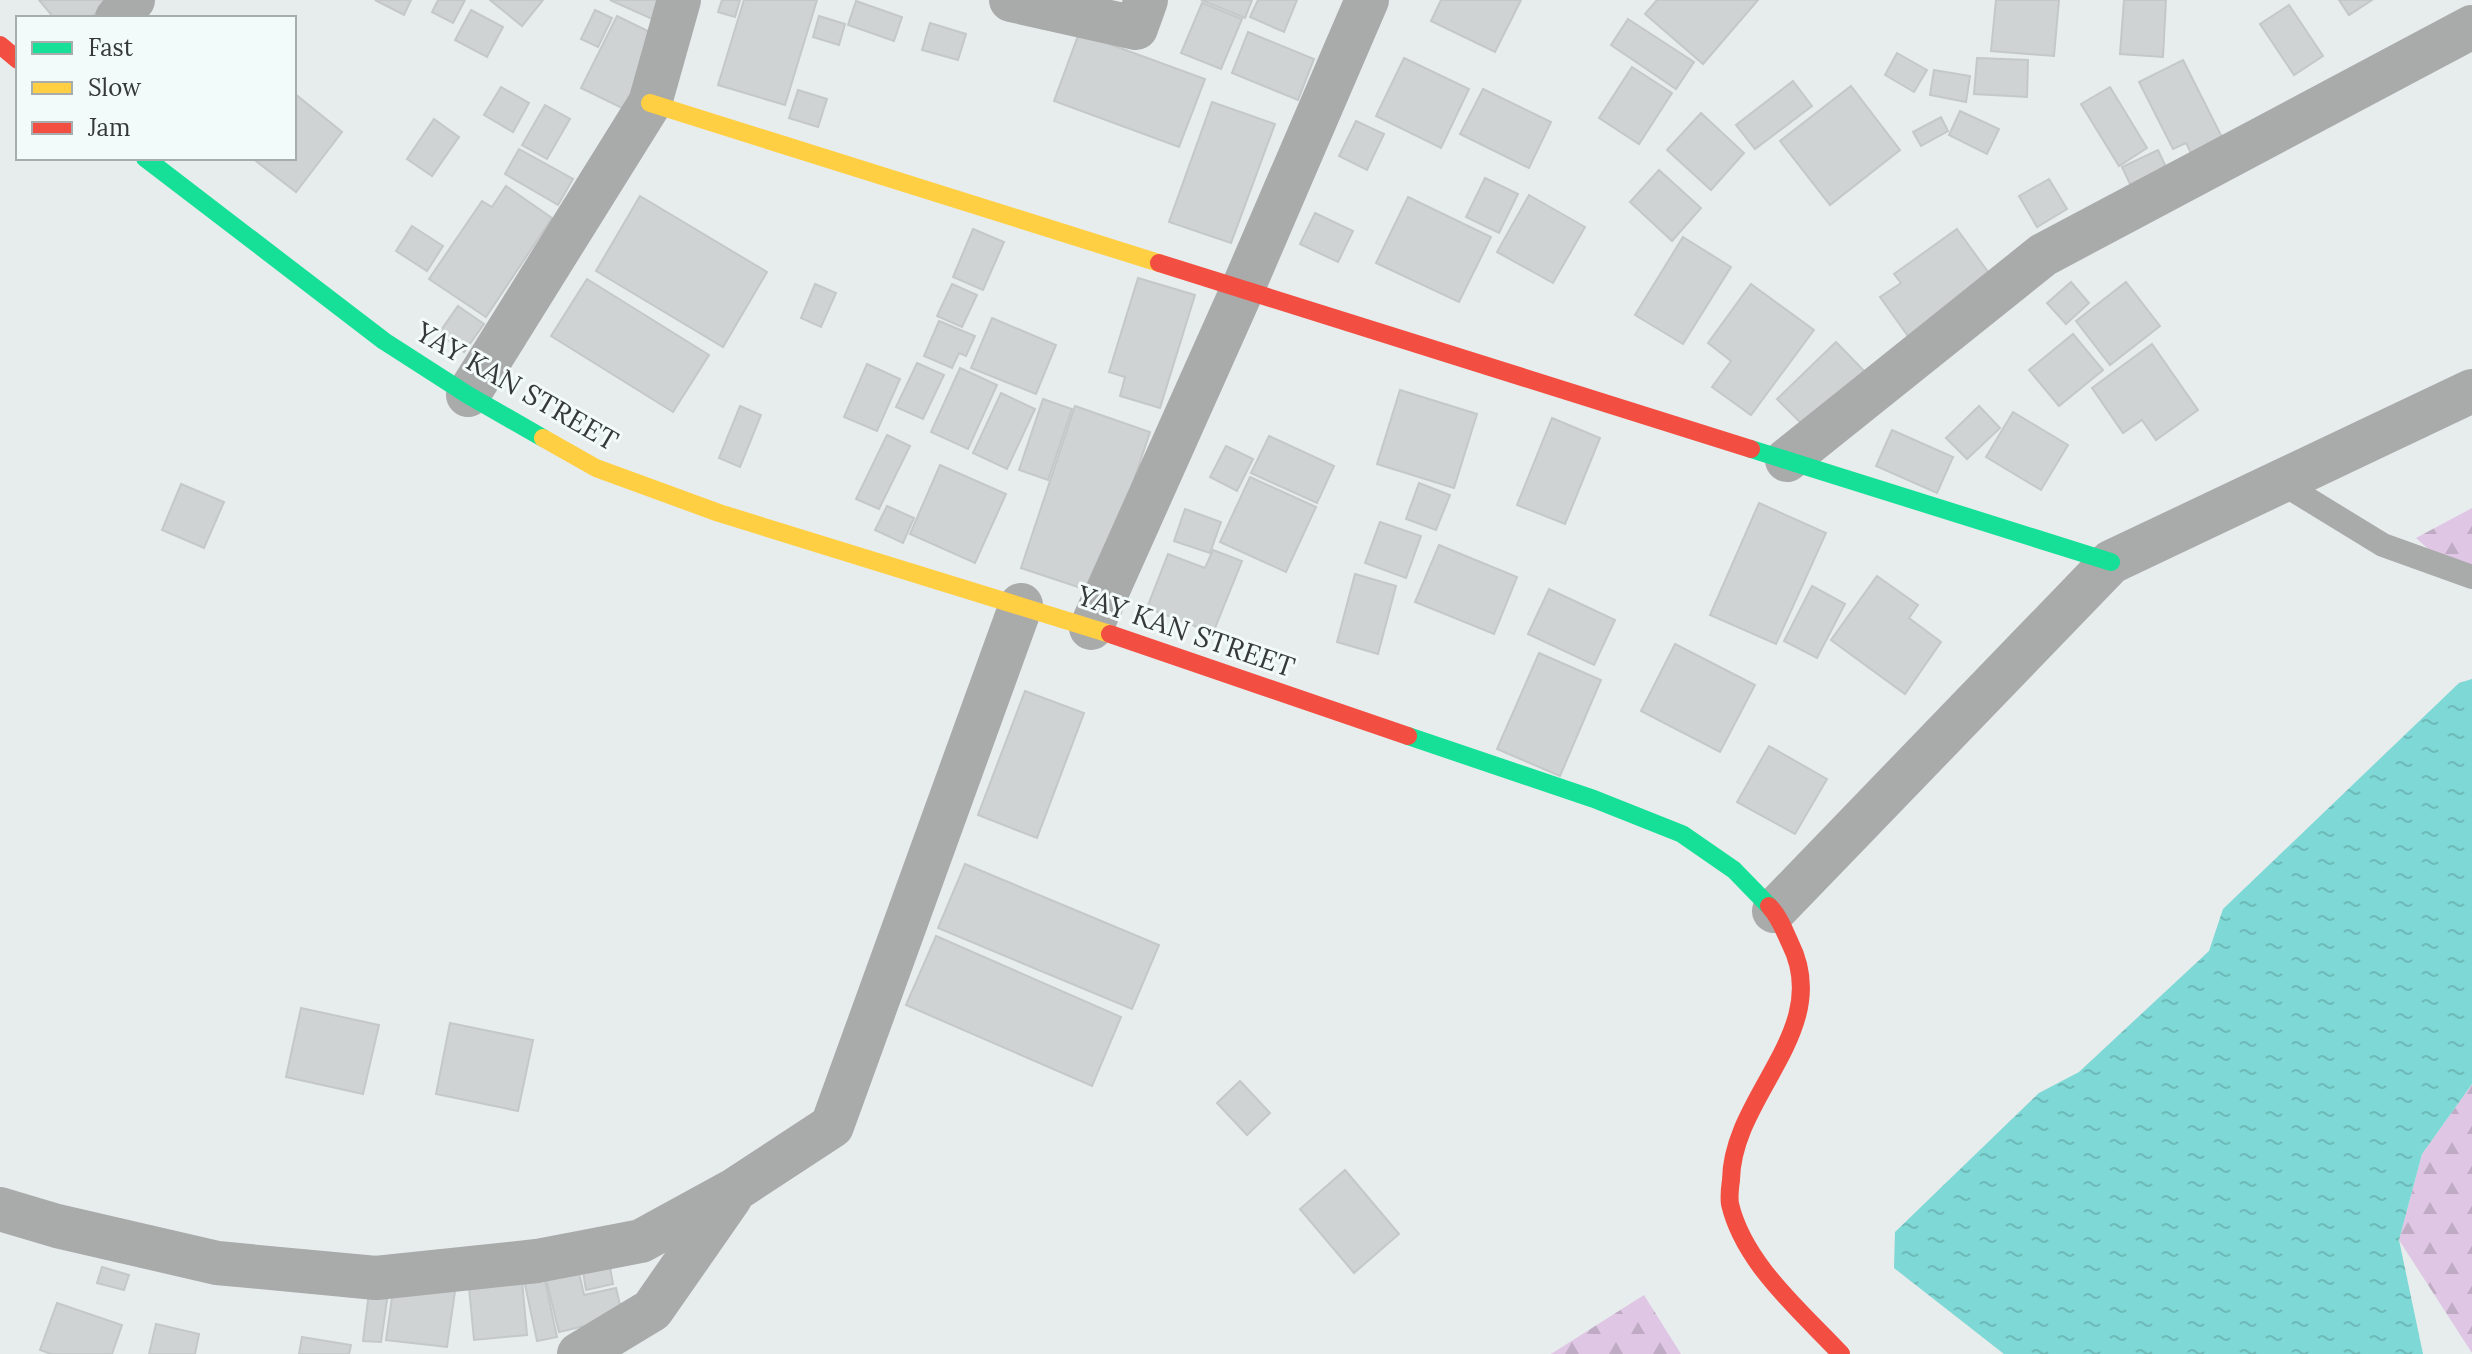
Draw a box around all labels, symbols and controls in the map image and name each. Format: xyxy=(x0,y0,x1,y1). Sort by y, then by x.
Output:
legend xyxy=(16,16,296,160)
text: Fast xyxy=(88,32,134,63)
text: Slow xyxy=(88,72,142,103)
text: Jam xyxy=(87,112,130,143)
street label: YAY KAN STREET xyxy=(408,313,625,459)
street label: YAY KAN STREET xyxy=(1071,577,1300,685)

